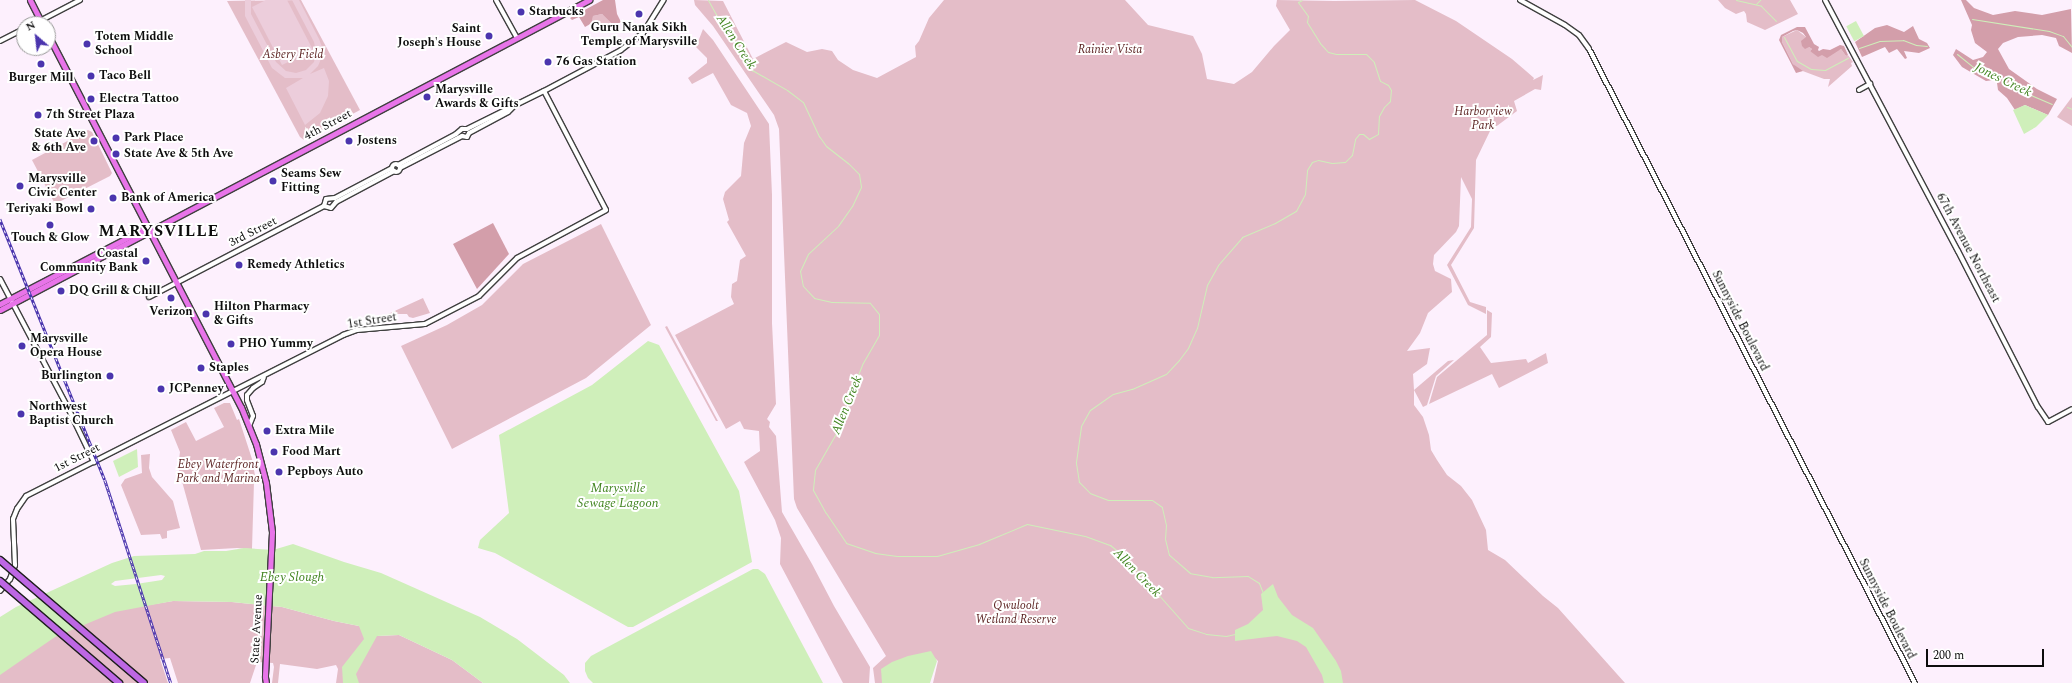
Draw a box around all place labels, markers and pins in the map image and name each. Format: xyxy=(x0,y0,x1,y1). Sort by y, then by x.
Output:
place label: Starbucks xyxy=(529,5,584,19)
marker: Starbucks xyxy=(516,7,526,17)
marker: Guru Nanak Sikh Temple of Marysville xyxy=(634,9,644,19)
place label: Guru Nanak Sikh Temple of Marysville xyxy=(581,21,697,49)
place label: Saint Joseph's House xyxy=(398,22,481,50)
place label: Totem Middle School xyxy=(95,30,173,58)
marker: Saint Joseph's House xyxy=(484,31,494,41)
marker: Totem Middle School xyxy=(82,39,92,49)
place label: 76 Gas Station xyxy=(556,55,636,69)
marker: 76 Gas Station xyxy=(543,57,553,67)
marker: Burger Mill xyxy=(36,59,46,69)
place label: Taco Bell xyxy=(99,69,151,83)
place label: Burger Mill xyxy=(9,71,73,85)
marker: Taco Bell xyxy=(86,71,96,81)
place label: Marysville Awards & Gifts xyxy=(435,83,519,111)
place label: Electra Tattoo xyxy=(99,92,179,106)
marker: Marysville Awards & Gifts xyxy=(422,92,432,102)
marker: Electra Tattoo xyxy=(86,94,96,104)
place label: 7th Street Plaza xyxy=(46,108,135,122)
marker: 7th Street Plaza xyxy=(33,110,43,120)
place label: State Ave & 6th Ave xyxy=(32,127,86,155)
place label: Park Place xyxy=(124,131,184,145)
marker: Park Place xyxy=(111,133,121,143)
place label: Jostens xyxy=(357,134,397,148)
marker: State Ave & 6th Ave xyxy=(89,136,99,146)
marker: Jostens xyxy=(344,136,354,146)
place label: State Ave & 5th Ave xyxy=(124,147,233,161)
marker: State Ave & 5th Ave xyxy=(111,149,121,159)
place label: Seams Sew Fitting xyxy=(281,167,341,195)
place label: Marysville Civic Center xyxy=(28,172,97,200)
marker: Seams Sew Fitting xyxy=(268,176,278,186)
marker: Marysville Civic Center xyxy=(15,181,25,191)
place label: Bank of America xyxy=(121,191,215,205)
marker: Bank of America xyxy=(108,193,118,203)
place label: Teriyaki Bowl xyxy=(6,202,83,216)
marker: Teriyaki Bowl xyxy=(86,204,96,214)
marker: Touch & Glow xyxy=(45,220,55,230)
place label: Touch & Glow xyxy=(11,231,89,245)
place label: Coastal Community Bank xyxy=(40,247,138,275)
marker: Coastal Community Bank xyxy=(141,256,151,266)
place label: Remedy Athletics xyxy=(247,258,345,272)
marker: Remedy Athletics xyxy=(234,260,244,270)
place label: DQ Grill & Chill xyxy=(69,284,160,298)
marker: DQ Grill & Chill xyxy=(56,286,66,296)
marker: Verizon xyxy=(166,293,176,303)
place label: Hilton Pharmacy & Gifts xyxy=(214,300,309,328)
place label: Verizon xyxy=(149,305,193,319)
marker: Hilton Pharmacy & Gifts xyxy=(201,309,211,319)
place label: Marysville Opera House xyxy=(30,332,102,360)
place label: PHO Yummy xyxy=(239,337,313,351)
marker: PHO Yummy xyxy=(226,339,236,349)
marker: Marysville Opera House xyxy=(17,341,27,351)
place label: Staples xyxy=(209,361,249,375)
marker: Staples xyxy=(196,363,206,373)
place label: Burlington xyxy=(41,369,102,383)
marker: Burlington xyxy=(105,371,115,381)
place label: JCPenney xyxy=(169,382,223,396)
marker: JCPenney xyxy=(156,384,166,394)
place label: Northwest Baptist Church xyxy=(29,400,114,428)
marker: Northwest Baptist Church xyxy=(16,409,26,419)
place label: Extra Mile xyxy=(275,424,334,438)
marker: Extra Mile xyxy=(262,426,272,436)
place label: Food Mart xyxy=(282,445,341,459)
marker: Food Mart xyxy=(269,447,279,457)
place label: Pepboys Auto xyxy=(287,465,363,479)
marker: Pepboys Auto xyxy=(274,467,284,477)

